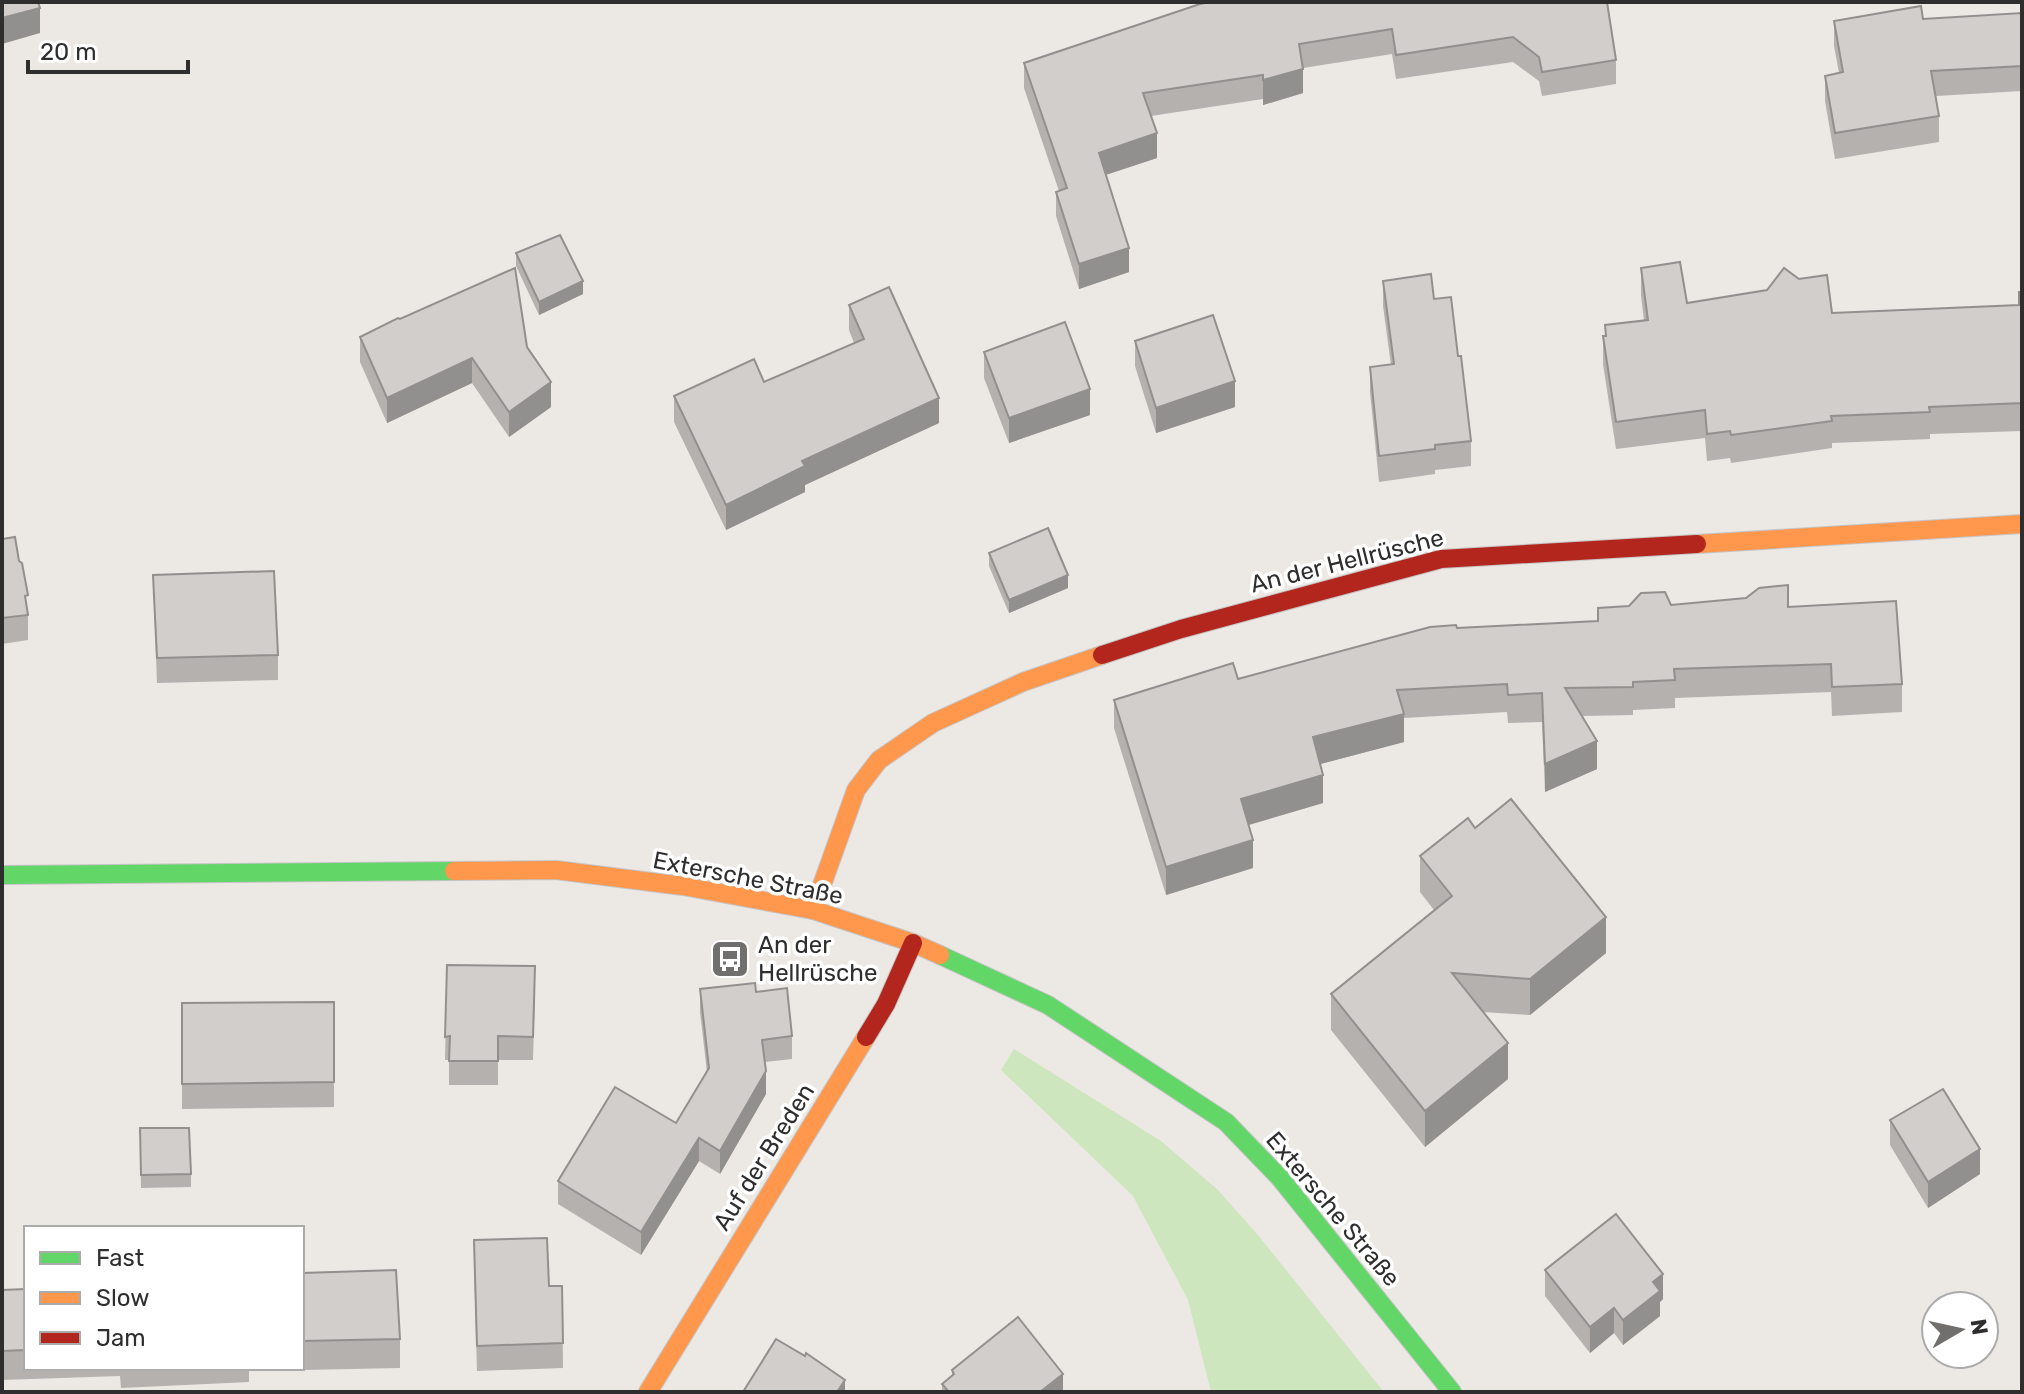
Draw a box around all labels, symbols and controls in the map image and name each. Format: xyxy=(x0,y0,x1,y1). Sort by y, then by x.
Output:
scale bar xyxy=(28,24,188,74)
text: 20 m xyxy=(40,38,97,66)
street label: An der Hellrüsche xyxy=(1248,523,1446,599)
street label: Extersche Straße xyxy=(651,846,845,910)
place label: An der Hellrüsche xyxy=(758,931,877,987)
bus stop icon: An der Hellrüsche xyxy=(709,938,751,980)
street label: Auf der Breden xyxy=(708,1078,820,1236)
street label: Extersche Straße xyxy=(1260,1126,1406,1292)
legend xyxy=(24,1226,304,1370)
text: Fast xyxy=(96,1244,144,1272)
text: Slow xyxy=(96,1284,149,1312)
north arrow xyxy=(1920,1290,2000,1370)
text: N xyxy=(1965,1317,1994,1337)
text: Jam xyxy=(96,1324,146,1352)

